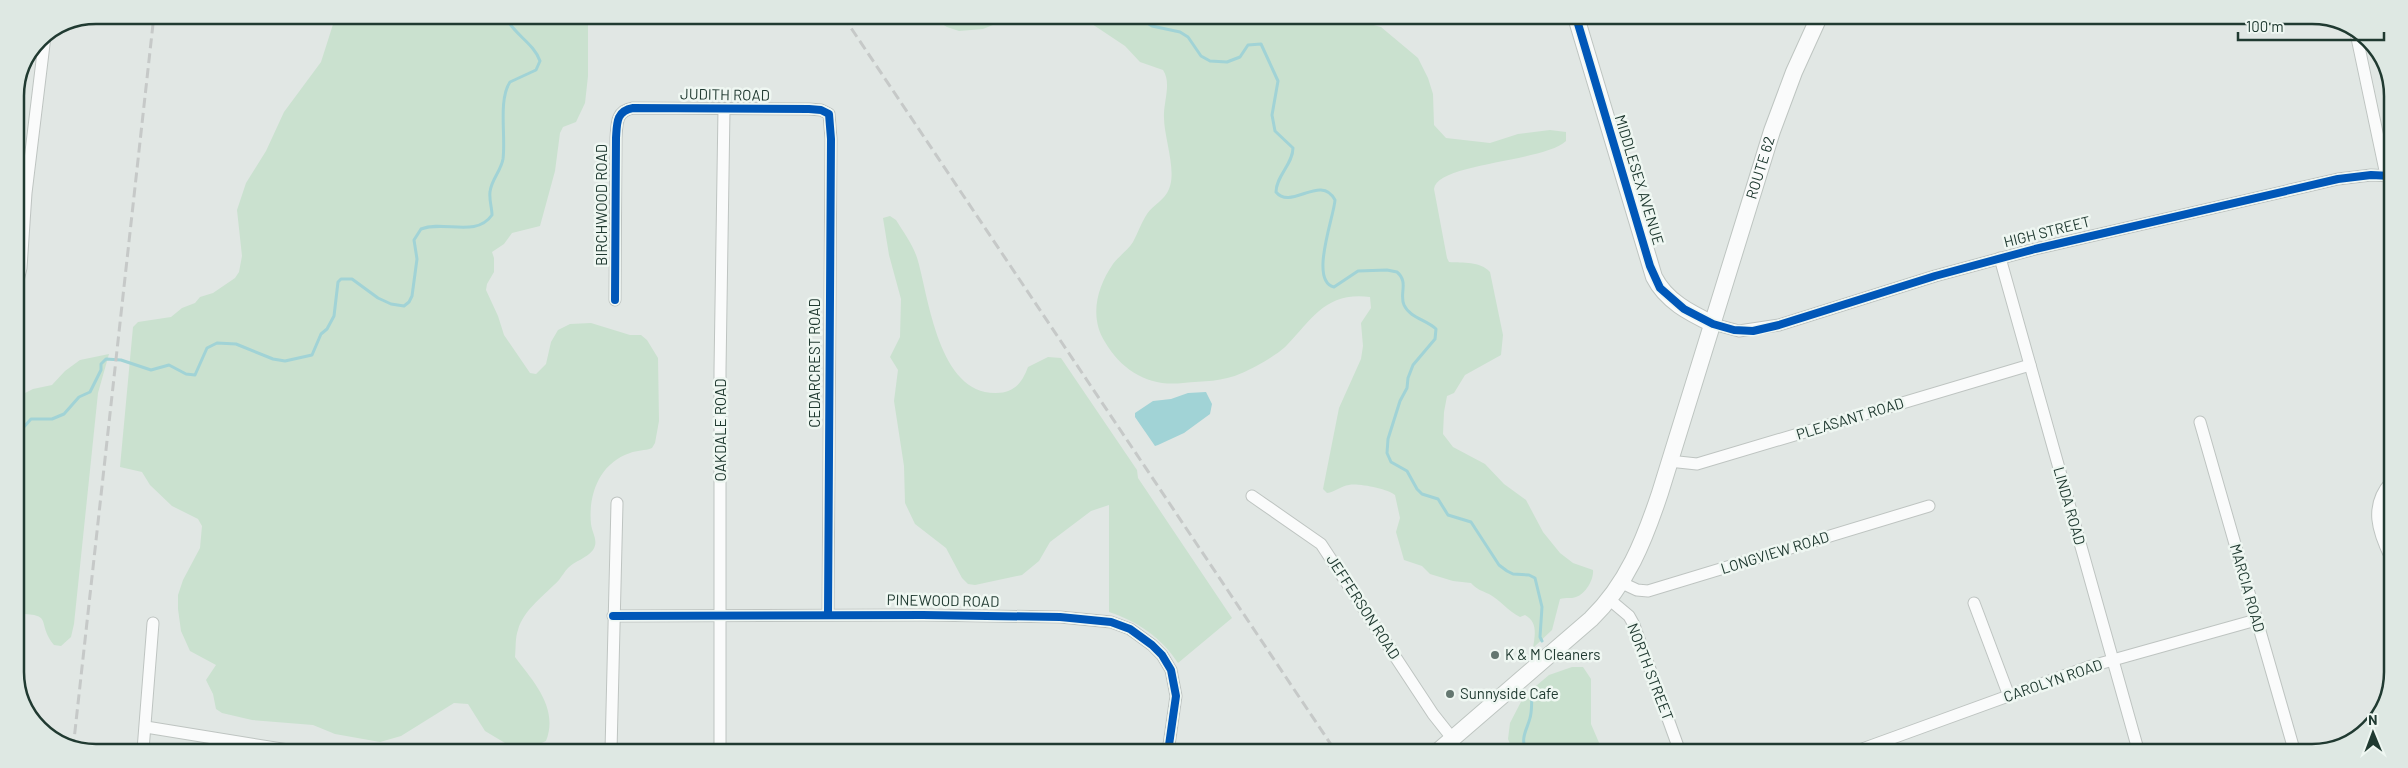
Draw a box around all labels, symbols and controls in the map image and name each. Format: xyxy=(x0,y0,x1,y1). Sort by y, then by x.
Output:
scale bar xyxy=(2238,10,2384,42)
text: 100 m xyxy=(2246,17,2284,35)
street label: JUDITH ROAD xyxy=(680,84,770,104)
street label: MIDDLESEX AVENUE xyxy=(1612,112,1668,247)
street label: ROUTE 62 xyxy=(1741,134,1778,201)
street label: BIRCHWOOD ROAD xyxy=(592,144,610,266)
street label: HIGH STREET xyxy=(2002,212,2092,250)
street label: CEDARCREST ROAD xyxy=(805,298,823,428)
street label: OAKDALE ROAD xyxy=(711,378,729,482)
street label: PLEASANT ROAD xyxy=(1794,393,1906,443)
street label: LINDA ROAD xyxy=(2050,465,2090,547)
street label: LONGVIEW ROAD xyxy=(1718,527,1831,577)
street label: MARCIA ROAD xyxy=(2227,542,2269,634)
street label: JEFFERSON ROAD xyxy=(1323,551,1404,662)
street label: PINEWOOD ROAD xyxy=(887,590,999,610)
street label: NORTH STREET xyxy=(1624,620,1678,723)
place label: K & M Cleaners xyxy=(1505,645,1601,663)
marker: K & M Cleaners xyxy=(1489,649,1501,661)
street label: CAROLYN ROAD xyxy=(2001,655,2104,705)
place label: Sunnyside Cafe xyxy=(1460,684,1559,702)
marker: Sunnyside Cafe xyxy=(1444,688,1456,700)
north arrow xyxy=(2348,708,2398,758)
text: N xyxy=(2368,711,2378,728)

